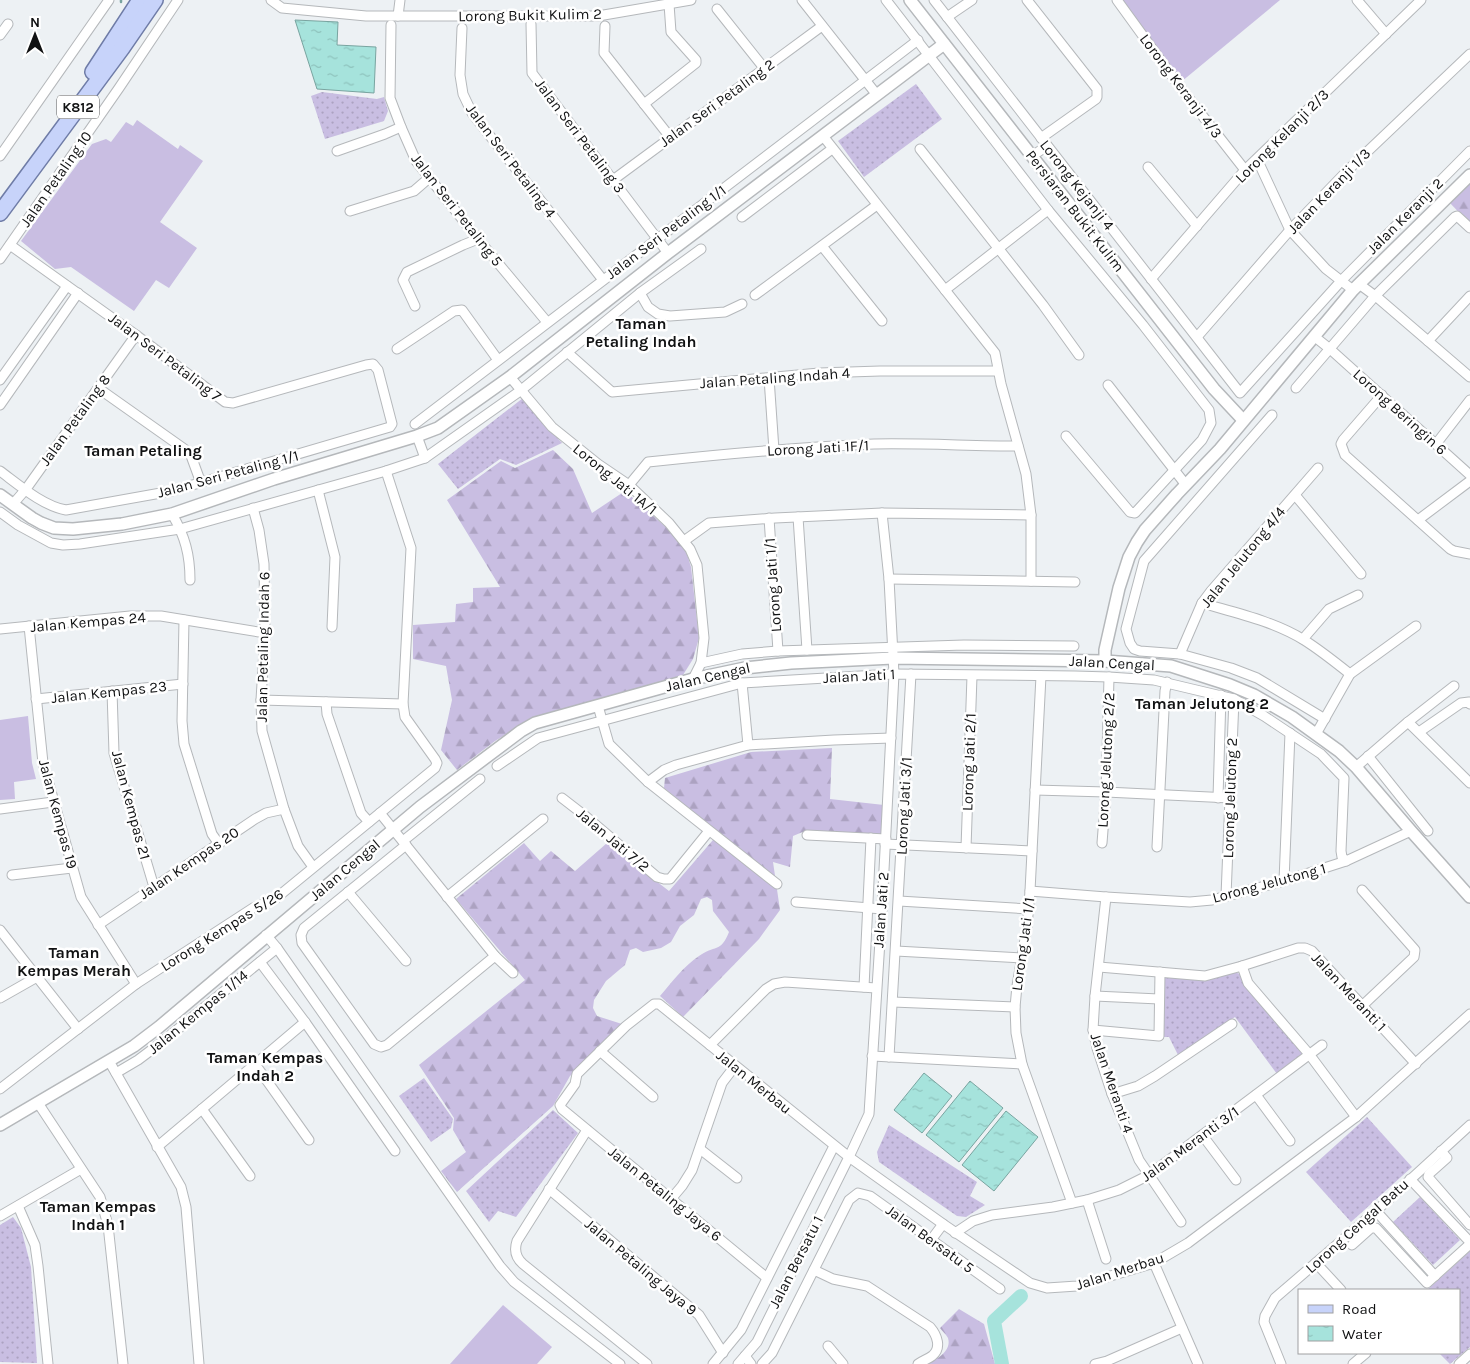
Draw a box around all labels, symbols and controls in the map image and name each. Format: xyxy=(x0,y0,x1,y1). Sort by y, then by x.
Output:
street label: Lorong Bukit Kulim 2 xyxy=(458,5,602,25)
north arrow xyxy=(10,10,60,60)
text: N xyxy=(30,14,40,31)
street label: Lorong Keranji 4/3 xyxy=(1136,30,1226,142)
street label: Jalan Seri Petaling 2 xyxy=(656,55,778,151)
street label: Jalan Seri Petaling 3 xyxy=(531,75,629,197)
street label: Lorong Kelanji 2/3 xyxy=(1231,85,1333,187)
road number: K812 xyxy=(57,95,99,118)
street label: Jalan Seri Petaling 4 xyxy=(462,101,560,222)
street label: Jalan Petaling 10 xyxy=(16,128,96,230)
street label: Lorong Kejanji 4 xyxy=(1036,136,1118,234)
street label: Jalan Keranji 1/3 xyxy=(1284,144,1374,238)
street label: Persiaran Bukit Kulim xyxy=(1022,146,1128,276)
street label: Jalan Seri Petaling 5 xyxy=(408,150,506,270)
street label: Jalan Keranji 2 xyxy=(1363,174,1447,258)
street label: Jalan Seri Petaling 1/1 xyxy=(602,181,730,283)
street label: Jalan Seri Petaling 7 xyxy=(105,309,225,405)
district label: Taman Petaling Indah xyxy=(586,314,696,351)
street label: Jalan Petaling Indah 4 xyxy=(699,364,851,392)
street label: Lorong Beringin 6 xyxy=(1349,365,1451,459)
street label: Jalan Petaling 8 xyxy=(36,371,114,469)
street label: Lorong Jati 1F/1 xyxy=(767,436,869,460)
street label: Lorong Jati 1A/1 xyxy=(569,440,661,518)
district label: Taman Petaling xyxy=(84,441,202,460)
street label: Jalan Seri Petaling 1/1 xyxy=(155,446,301,502)
street label: Jalan Jelutong 4/4 xyxy=(1197,502,1290,611)
street label: Lorong Jati 1/1 xyxy=(761,537,785,633)
street label: Jalan Petaling Indah 6 xyxy=(253,572,273,722)
street label: Jalan Kempas 24 xyxy=(30,608,147,636)
street label: Jalan Cengal xyxy=(1068,652,1156,674)
street label: Jalan Cengal xyxy=(664,659,752,695)
street label: Jalan Jati 1 xyxy=(822,665,896,687)
street label: Jalan Kempas 23 xyxy=(50,677,168,707)
street label: Lorong Jelutong 2/2 xyxy=(1093,692,1119,828)
district label: Taman Jelutong 2 xyxy=(1135,694,1269,713)
street label: Lorong Jati 2/1 xyxy=(958,713,980,811)
street label: Lorong Jelutong 2 xyxy=(1219,737,1241,859)
street label: Jalan Kempas 21 xyxy=(108,748,154,862)
street label: Jalan Kempas 19 xyxy=(35,757,81,871)
street label: Lorong Jati 3/1 xyxy=(892,757,916,855)
street label: Jalan Jati 7/2 xyxy=(573,804,653,876)
street label: Jalan Kempas 20 xyxy=(136,823,242,903)
street label: Jalan Cengal xyxy=(306,835,384,905)
street label: Lorong Jelutong 1 xyxy=(1210,859,1328,907)
street label: Jalan Jati 2 xyxy=(869,871,893,949)
street label: Lorong Kempas 5/26 xyxy=(157,885,287,975)
street label: Lorong Jati 1/1 xyxy=(1008,896,1038,992)
district label: Taman Kempas Merah xyxy=(17,943,131,980)
street label: Jalan Meranti 1 xyxy=(1308,949,1390,1035)
street label: Jalan Kempas 1/14 xyxy=(144,966,252,1058)
street label: Jalan Meranti 4 xyxy=(1086,1031,1138,1136)
street label: Jalan Merbau xyxy=(713,1046,795,1118)
district label: Taman Kempas Indah 2 xyxy=(207,1048,323,1085)
street label: Jalan Meranti 3/1 xyxy=(1138,1102,1242,1186)
street label: Jalan Petaling Jaya 6 xyxy=(605,1143,725,1245)
street label: Lorong Cengal Batu xyxy=(1302,1175,1412,1277)
district label: Taman Kempas Indah 1 xyxy=(40,1197,156,1234)
street label: Jalan Bersatu 5 xyxy=(882,1201,978,1277)
street label: Jalan Bersatu 1 xyxy=(765,1213,827,1311)
street label: Jalan Petaling Jaya 9 xyxy=(581,1215,701,1319)
street label: Jalan Merbau xyxy=(1074,1248,1166,1294)
legend xyxy=(1298,1289,1460,1354)
text: Road xyxy=(1342,1300,1377,1318)
text: Water xyxy=(1342,1325,1383,1343)

